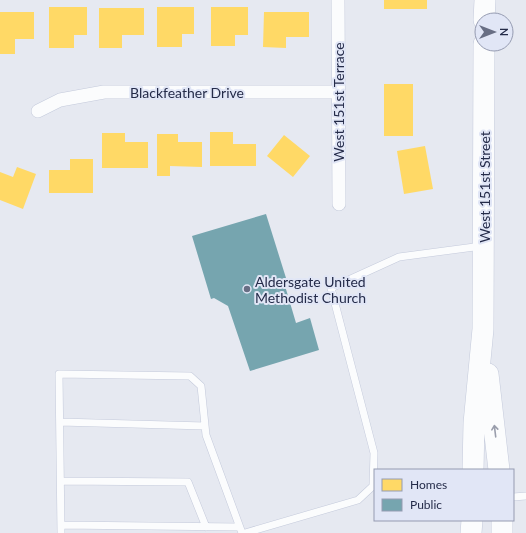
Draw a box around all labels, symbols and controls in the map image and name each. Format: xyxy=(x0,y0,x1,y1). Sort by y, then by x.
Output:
north arrow xyxy=(474,12,514,52)
text: N xyxy=(498,28,511,36)
street label: West 151st Terrace xyxy=(330,42,347,162)
street label: Blackfeather Drive xyxy=(130,84,244,101)
street label: West 151st Street xyxy=(476,131,493,243)
place label: Aldersgate United Methodist Church xyxy=(255,273,366,306)
marker: Aldersgate United Methodist Church xyxy=(242,284,252,294)
one-way arrow xyxy=(491,425,498,438)
legend xyxy=(374,469,514,521)
text: Homes xyxy=(410,477,447,492)
text: Public xyxy=(410,497,442,512)

